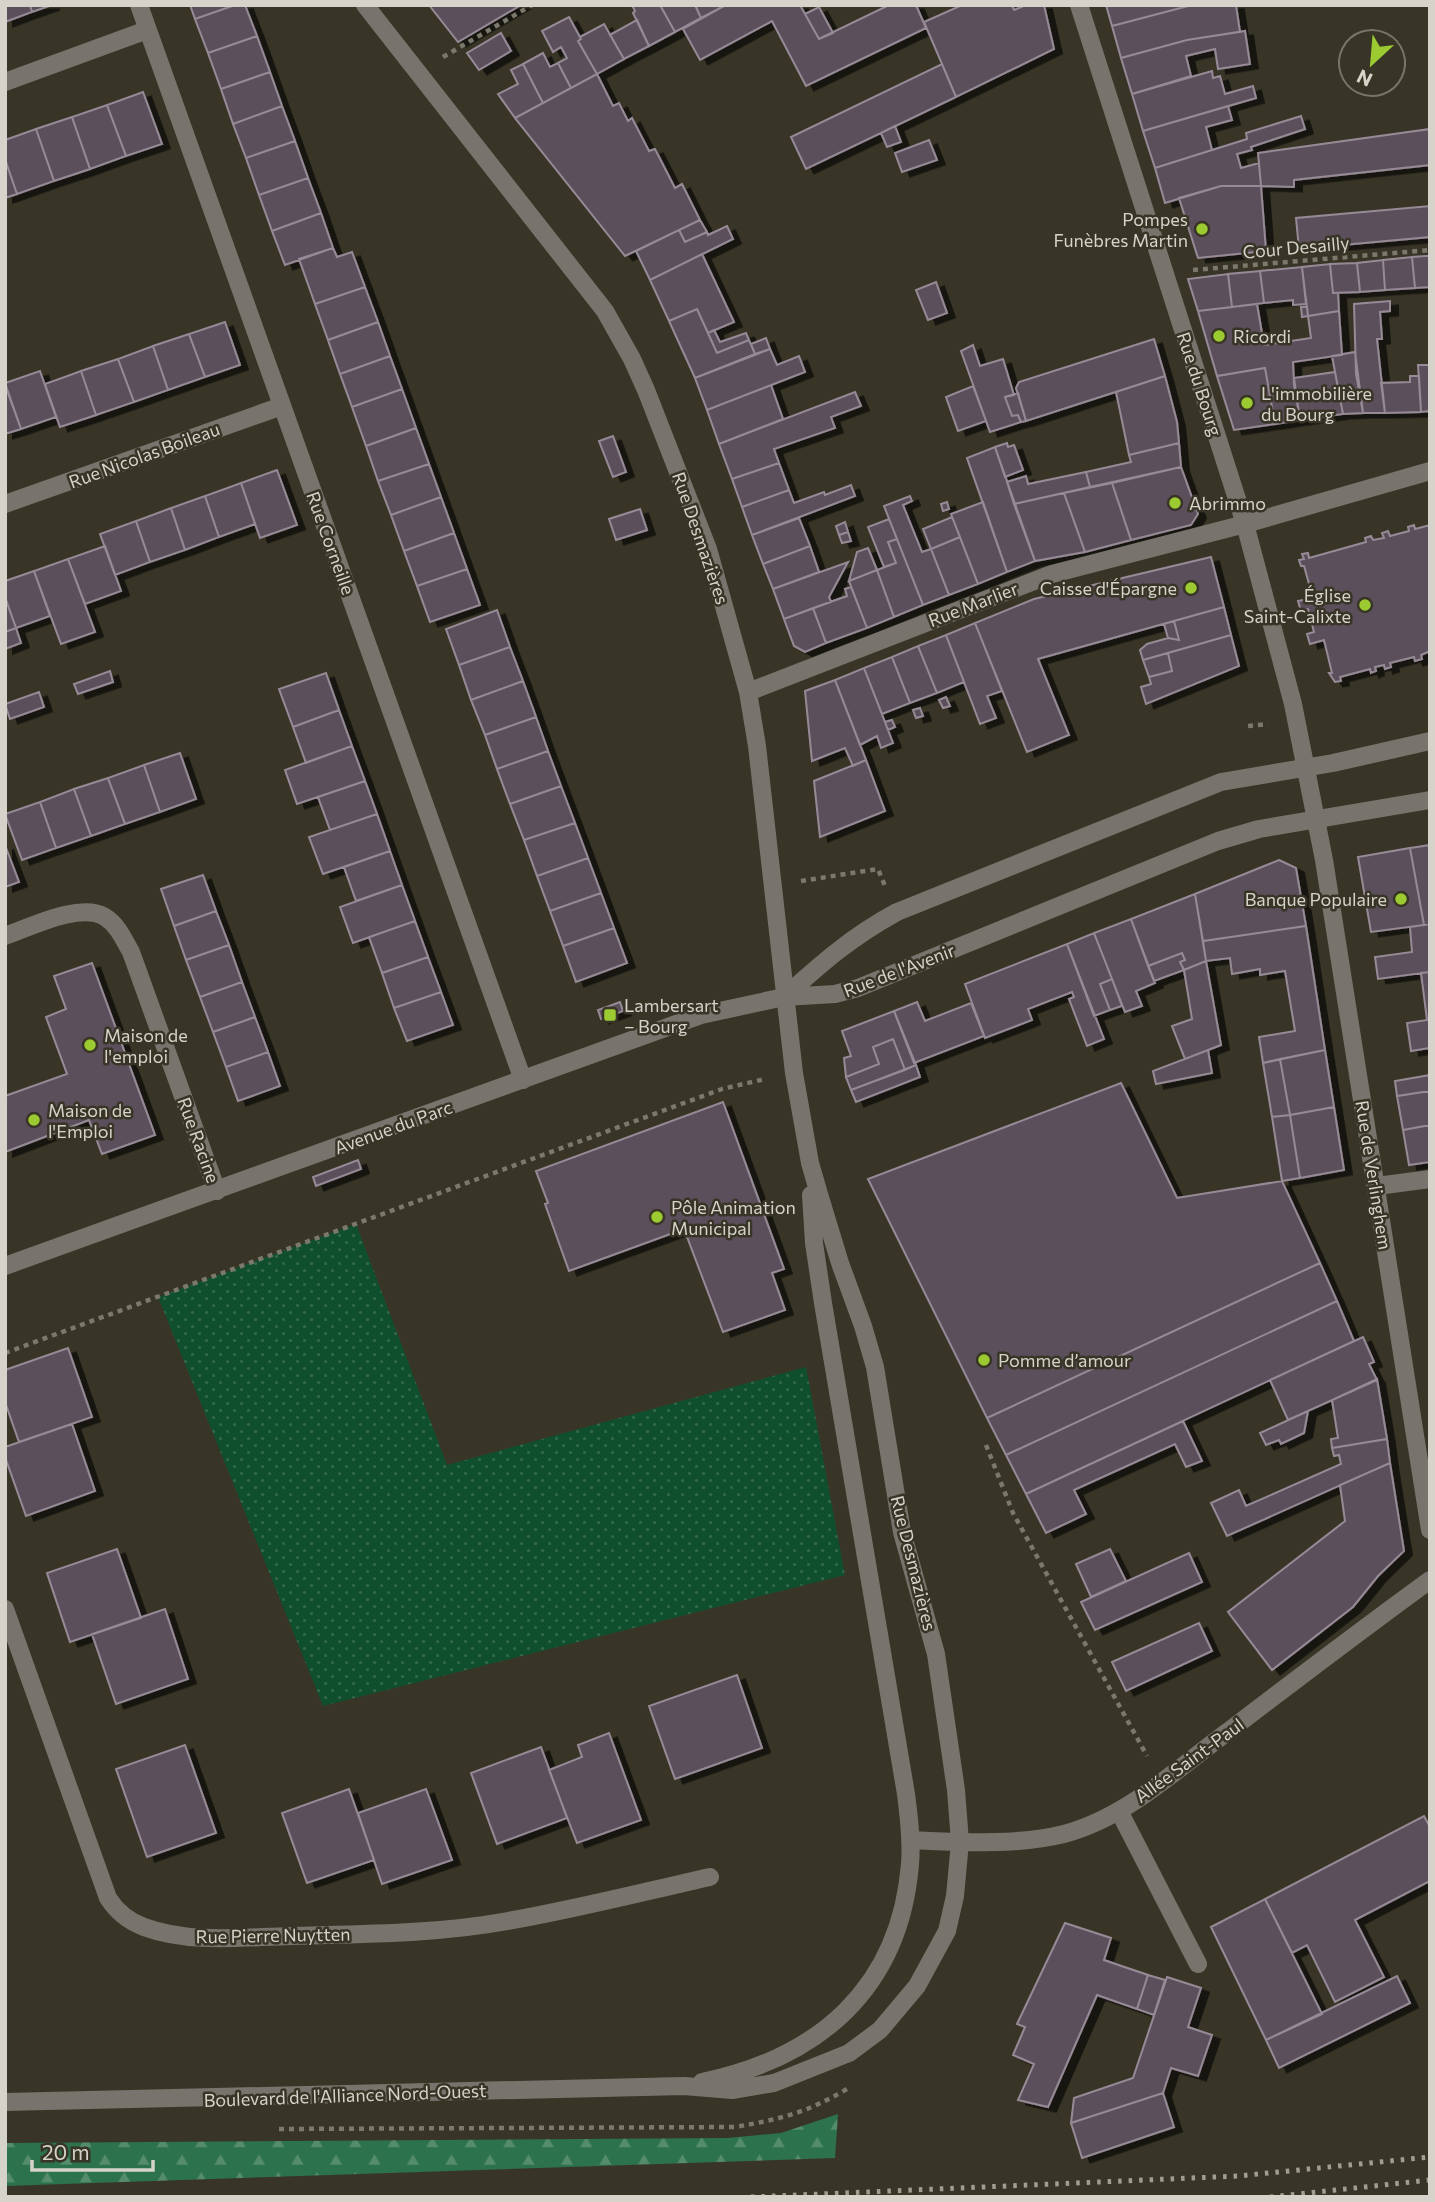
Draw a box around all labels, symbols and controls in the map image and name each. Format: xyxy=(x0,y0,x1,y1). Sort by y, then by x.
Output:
north arrow xyxy=(1337,28,1407,98)
text: N xyxy=(1353,65,1376,92)
place label: Pompes Funèbres Martin xyxy=(1053,208,1188,251)
marker: Pompes Funèbres Martin xyxy=(1194,221,1210,237)
street label: Cour Desailly xyxy=(1242,231,1350,263)
place label: Ricordi xyxy=(1233,325,1291,347)
marker: Ricordi xyxy=(1211,328,1227,344)
street label: Rue du Bourg xyxy=(1173,329,1227,439)
place label: L'immobilière du Bourg xyxy=(1261,382,1372,425)
marker: L'immobilière du Bourg xyxy=(1239,395,1255,411)
street label: Rue Nicolas Boileau xyxy=(66,417,222,493)
street label: Rue Desmazières xyxy=(668,469,734,607)
street label: Rue Corneille xyxy=(302,488,360,598)
place label: Abrimmo xyxy=(1189,492,1266,514)
marker: Abrimmo xyxy=(1167,495,1183,511)
street label: Rue Marlier xyxy=(925,577,1021,631)
place label: Caisse d'Épargne xyxy=(1040,577,1177,599)
marker: Caisse d'Épargne xyxy=(1183,580,1199,596)
place label: Église Saint-Calixte xyxy=(1244,584,1351,627)
marker: Église Saint-Calixte xyxy=(1357,597,1373,613)
place label: Banque Populaire xyxy=(1245,888,1387,910)
marker: Banque Populaire xyxy=(1393,891,1409,907)
street label: Rue de l'Avenir xyxy=(840,939,958,1001)
place label: Lambersart – Bourg xyxy=(624,994,719,1037)
marker: Lambersart – Bourg xyxy=(602,1007,618,1023)
place label: Maison de l'emploi xyxy=(104,1024,188,1067)
marker: Maison de l'emploi xyxy=(82,1037,98,1053)
street label: Rue Racine xyxy=(173,1094,225,1186)
street label: Avenue du Parc xyxy=(331,1095,455,1159)
place label: Maison de l'Emploi xyxy=(48,1099,132,1142)
street label: Rue de Verlinghem xyxy=(1351,1099,1397,1251)
marker: Maison de l'Emploi xyxy=(26,1112,42,1128)
place label: Pôle Animation Municipal xyxy=(671,1196,796,1239)
marker: Pôle Animation Municipal xyxy=(649,1209,665,1225)
place label: Pomme d’amour xyxy=(998,1349,1131,1371)
marker: Pomme d’amour xyxy=(976,1352,992,1368)
street label: Rue Desmazières xyxy=(887,1493,941,1633)
street label: Allée Saint-Paul xyxy=(1130,1713,1248,1807)
street label: Rue Pierre Nuytten xyxy=(195,1923,351,1947)
street label: Boulevard de l'Alliance Nord-Ouest xyxy=(203,2079,487,2111)
scale bar xyxy=(32,2128,152,2172)
text: 20 m xyxy=(42,2139,90,2164)

